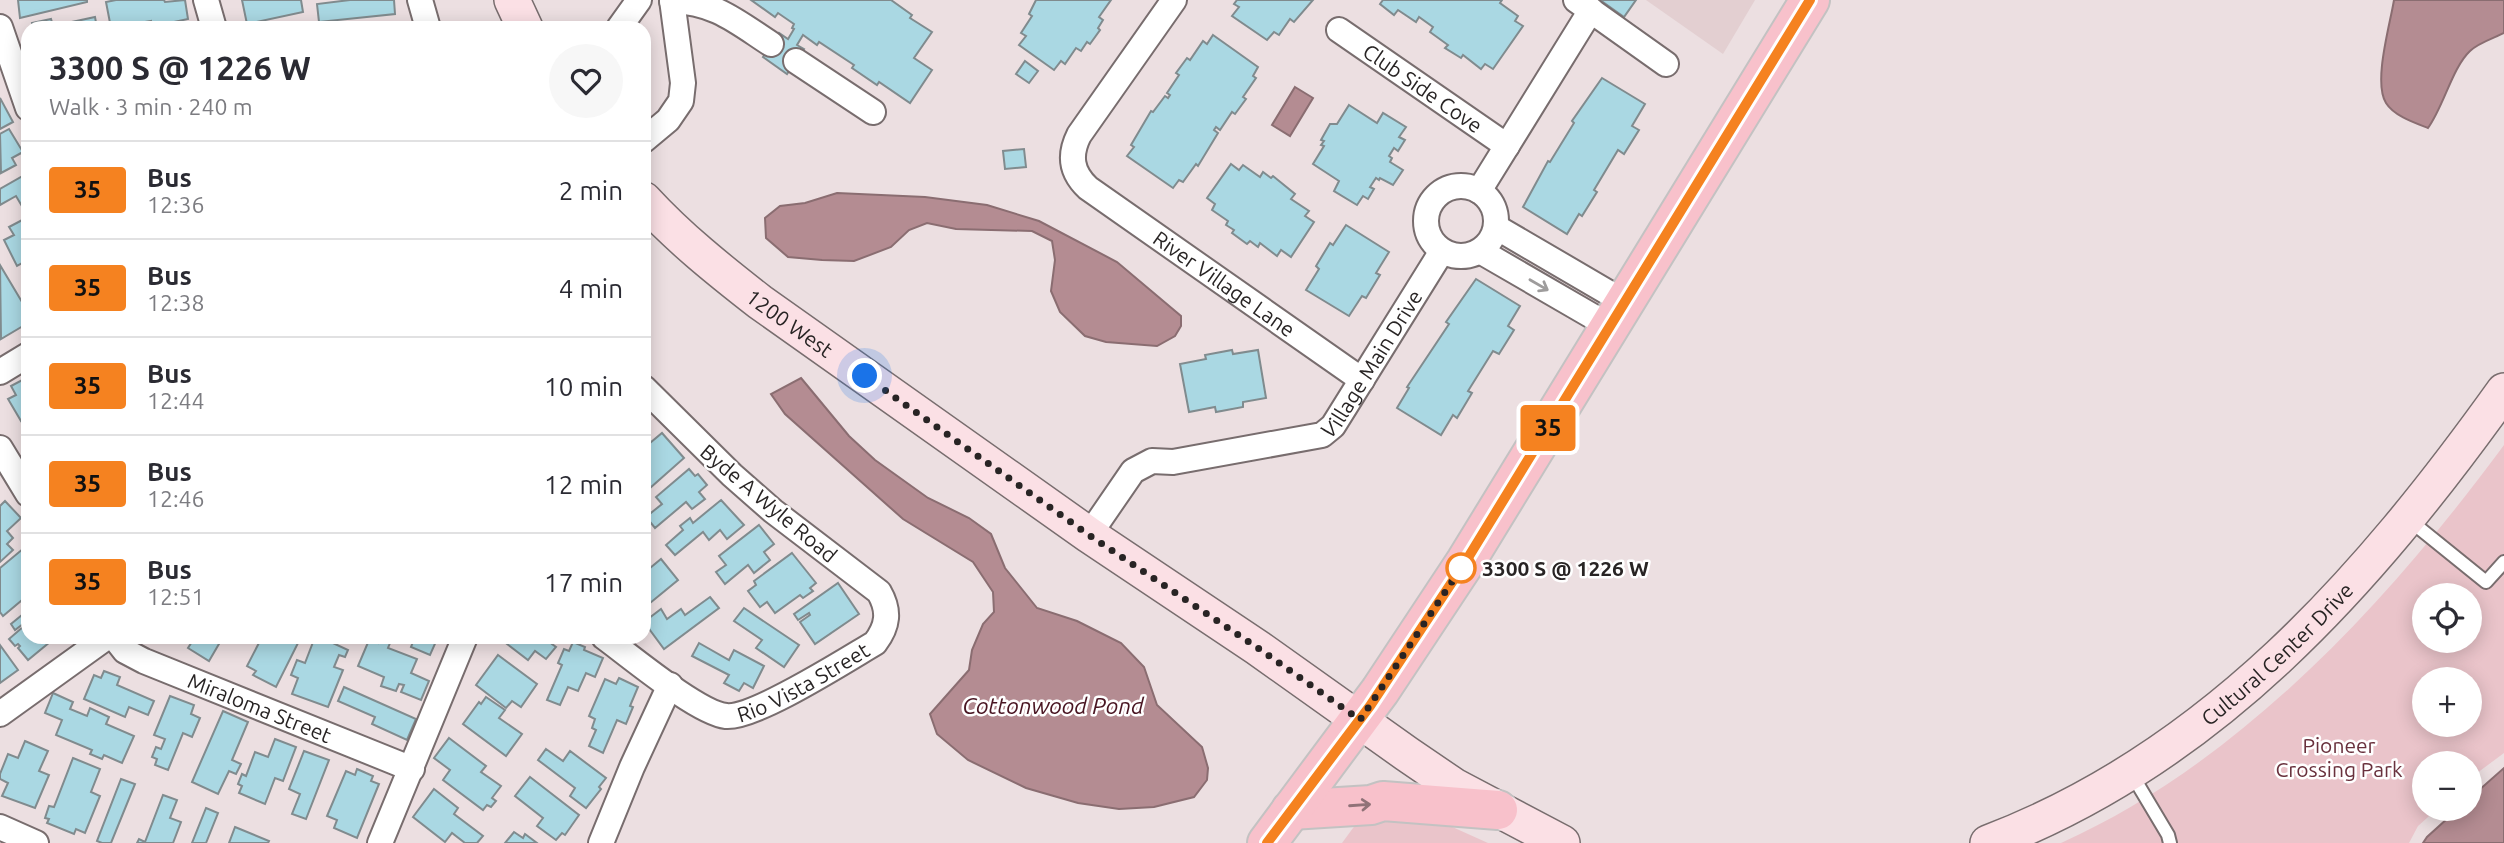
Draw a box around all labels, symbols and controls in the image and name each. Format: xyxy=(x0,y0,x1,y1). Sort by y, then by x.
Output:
street label: Club Side Cove xyxy=(1359,39,1487,137)
button: heart xyxy=(549,44,623,118)
text: 3300 S @ 1226 W xyxy=(49,49,311,86)
text: Walk · 3 min · 240 m xyxy=(49,94,253,119)
text: Bus xyxy=(147,163,192,192)
text: 35 xyxy=(74,176,101,203)
text: 2 min xyxy=(559,176,623,205)
text: 12:36 xyxy=(147,192,205,217)
street label: River Village Lane xyxy=(1149,226,1300,341)
text: Bus xyxy=(147,261,192,290)
text: 35 xyxy=(74,274,101,301)
text: 4 min xyxy=(559,274,623,303)
one-way arrow xyxy=(1529,279,1549,293)
street label: 1200 West xyxy=(742,284,838,362)
street label: Village Main Drive xyxy=(1316,285,1427,443)
text: 12:38 xyxy=(147,290,205,315)
your location xyxy=(847,358,882,393)
text: Bus xyxy=(147,359,192,388)
text: 35 xyxy=(74,372,101,399)
text: 10 min xyxy=(544,372,623,401)
text: 12:44 xyxy=(147,388,205,413)
line badge: 35 xyxy=(1516,405,1580,451)
text: 35 xyxy=(1534,414,1562,441)
street label: Byde A Wyle Road xyxy=(696,439,842,567)
text: Bus xyxy=(147,457,192,486)
text: 35 xyxy=(74,470,101,497)
text: 12 min xyxy=(544,470,623,499)
text: 12:46 xyxy=(147,486,205,511)
marker: 3300 S @ 1226 W xyxy=(1446,553,1476,583)
text: Bus xyxy=(147,555,192,584)
place label: 3300 S @ 1226 W xyxy=(1482,556,1649,580)
text: 35 xyxy=(74,568,101,595)
text: 17 min xyxy=(544,568,623,597)
street label: Cultural Center Drive xyxy=(2196,578,2357,730)
map controls xyxy=(2412,583,2482,821)
button: locate xyxy=(2412,583,2482,653)
text: 12:51 xyxy=(147,584,205,609)
street label: Rio Vista Street xyxy=(734,637,873,727)
button: + xyxy=(2412,667,2482,737)
street label: Miraloma Street xyxy=(185,668,335,747)
water label: Cottonwood Pond xyxy=(962,693,1145,718)
park label: Pioneer Crossing Park xyxy=(2275,733,2403,781)
button: − xyxy=(2412,751,2482,821)
one-way arrow xyxy=(1348,798,1370,811)

